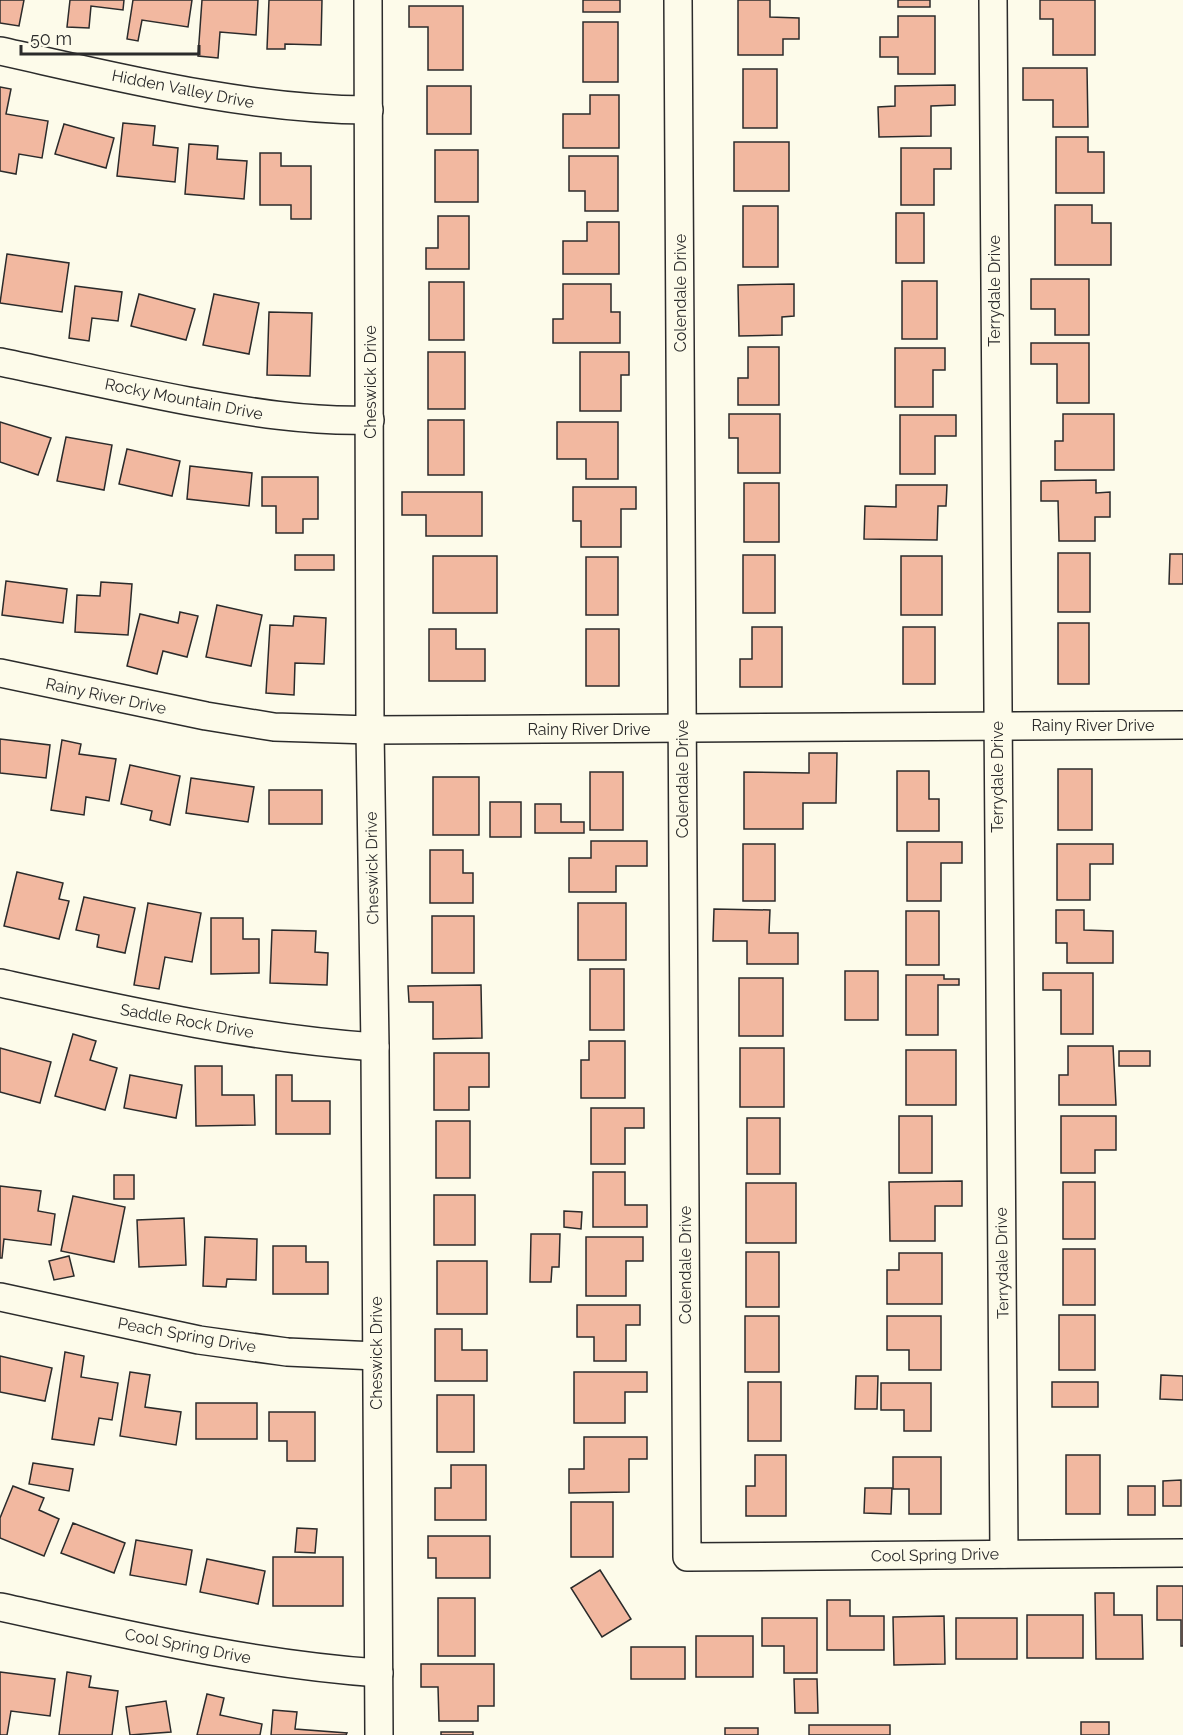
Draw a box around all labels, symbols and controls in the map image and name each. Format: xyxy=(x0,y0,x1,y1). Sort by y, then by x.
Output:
scale bar xyxy=(21,18,200,56)
text: 50 m xyxy=(30,28,72,49)
street label: Hidden Valley Drive xyxy=(110,66,256,112)
street label: Colendale Drive xyxy=(671,234,690,352)
street label: Terrydale Drive xyxy=(985,235,1004,347)
street label: Cheswick Drive xyxy=(361,325,380,439)
street label: Rocky Mountain Drive xyxy=(103,374,265,424)
street label: Rainy River Drive xyxy=(44,674,168,718)
street label: Rainy River Drive xyxy=(1032,716,1155,735)
street label: Rainy River Drive xyxy=(528,720,651,739)
street label: Colendale Drive xyxy=(673,720,692,838)
street label: Terrydale Drive xyxy=(988,721,1007,833)
street label: Cheswick Drive xyxy=(362,811,382,925)
street label: Saddle Rock Drive xyxy=(119,1000,255,1042)
street label: Colendale Drive xyxy=(676,1206,695,1324)
street label: Terrydale Drive xyxy=(992,1207,1012,1319)
street label: Cheswick Drive xyxy=(367,1296,386,1410)
street label: Peach Spring Drive xyxy=(116,1313,258,1357)
street label: Cool Spring Drive xyxy=(871,1544,999,1566)
street label: Cool Spring Drive xyxy=(123,1624,253,1668)

